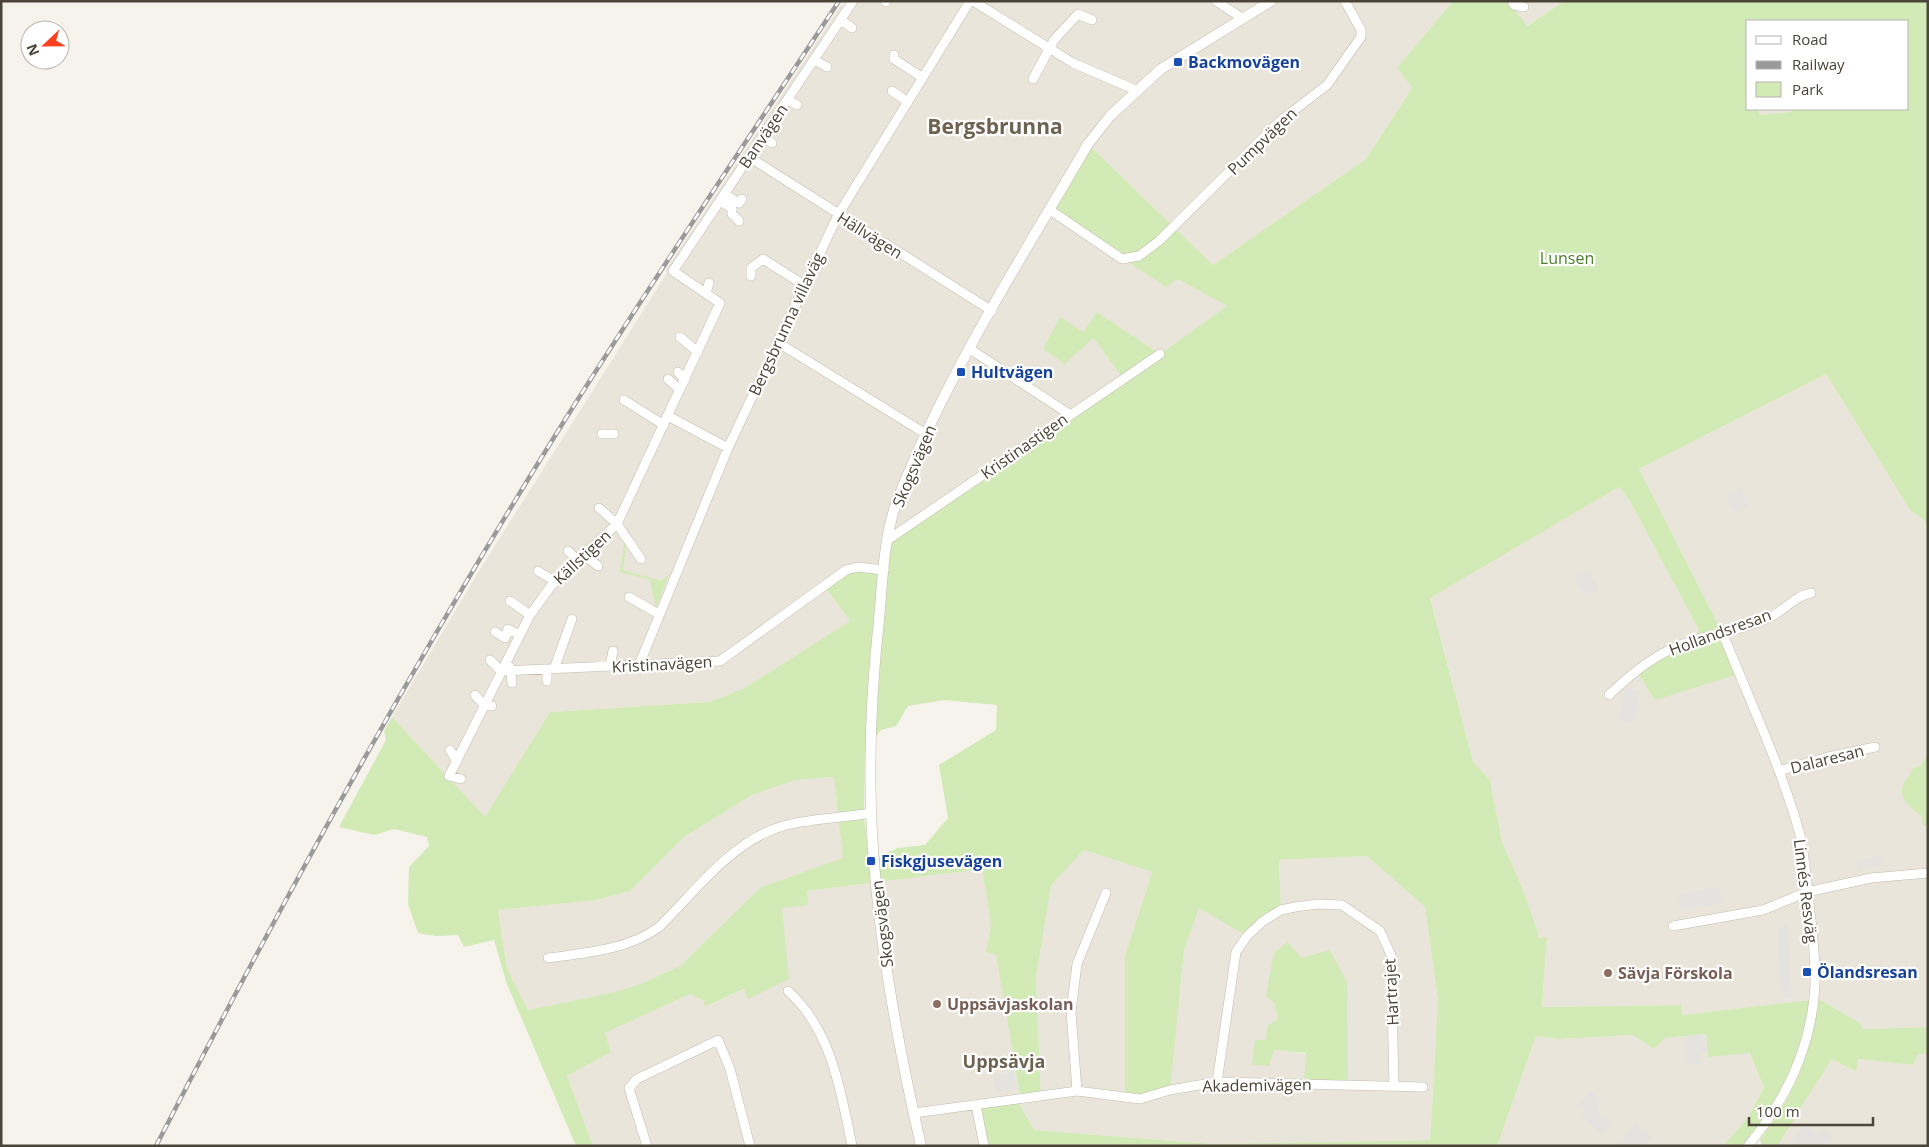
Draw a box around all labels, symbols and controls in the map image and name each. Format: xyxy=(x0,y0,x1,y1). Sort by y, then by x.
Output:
north arrow xyxy=(20,20,70,70)
legend xyxy=(1746,20,1909,110)
text: Road xyxy=(1792,29,1828,49)
text: N xyxy=(22,41,43,59)
place label: Backmovägen xyxy=(1188,51,1300,73)
text: Railway xyxy=(1792,54,1845,74)
marker: Backmovägen xyxy=(1172,56,1184,68)
text: Park xyxy=(1792,79,1823,99)
street label: Banvägen xyxy=(733,99,793,173)
street label: Pumpvägen xyxy=(1223,102,1301,180)
district label: Bergsbrunna xyxy=(927,112,1063,140)
street label: Hällvägen xyxy=(833,206,907,264)
park label: Lunsen xyxy=(1540,247,1594,269)
street label: Bergsbrunna villaväg xyxy=(743,249,829,399)
place label: Hultvägen xyxy=(971,361,1053,383)
marker: Hultvägen xyxy=(955,366,967,378)
street label: Kristinastigen xyxy=(976,408,1072,484)
street label: Skogsvägen xyxy=(887,421,941,511)
street label: Källstigen xyxy=(548,525,616,589)
street label: Hollandsresan xyxy=(1666,603,1774,661)
street label: Kristinavägen xyxy=(611,650,713,678)
street label: Dalaresan xyxy=(1788,739,1866,779)
street label: Linnés Resväg xyxy=(1789,838,1823,945)
place label: Fiskgjusevägen xyxy=(881,850,1002,872)
marker: Fiskgjusevägen xyxy=(865,855,877,867)
street label: Skogsvägen xyxy=(866,879,898,969)
street label: Hartrajet xyxy=(1378,958,1404,1026)
place label: Ölandsresan xyxy=(1817,961,1918,983)
place label: Sävja Förskola xyxy=(1618,962,1733,984)
marker: Ölandsresan xyxy=(1801,966,1813,978)
marker: Sävja Förskola xyxy=(1602,967,1614,979)
place label: Uppsävjaskolan xyxy=(947,993,1073,1015)
marker: Uppsävjaskolan xyxy=(931,998,943,1010)
district label: Uppsävja xyxy=(963,1049,1045,1073)
street label: Akademivägen xyxy=(1202,1073,1312,1097)
scale bar xyxy=(1749,1094,1873,1126)
text: 100 m xyxy=(1756,1101,1800,1121)

